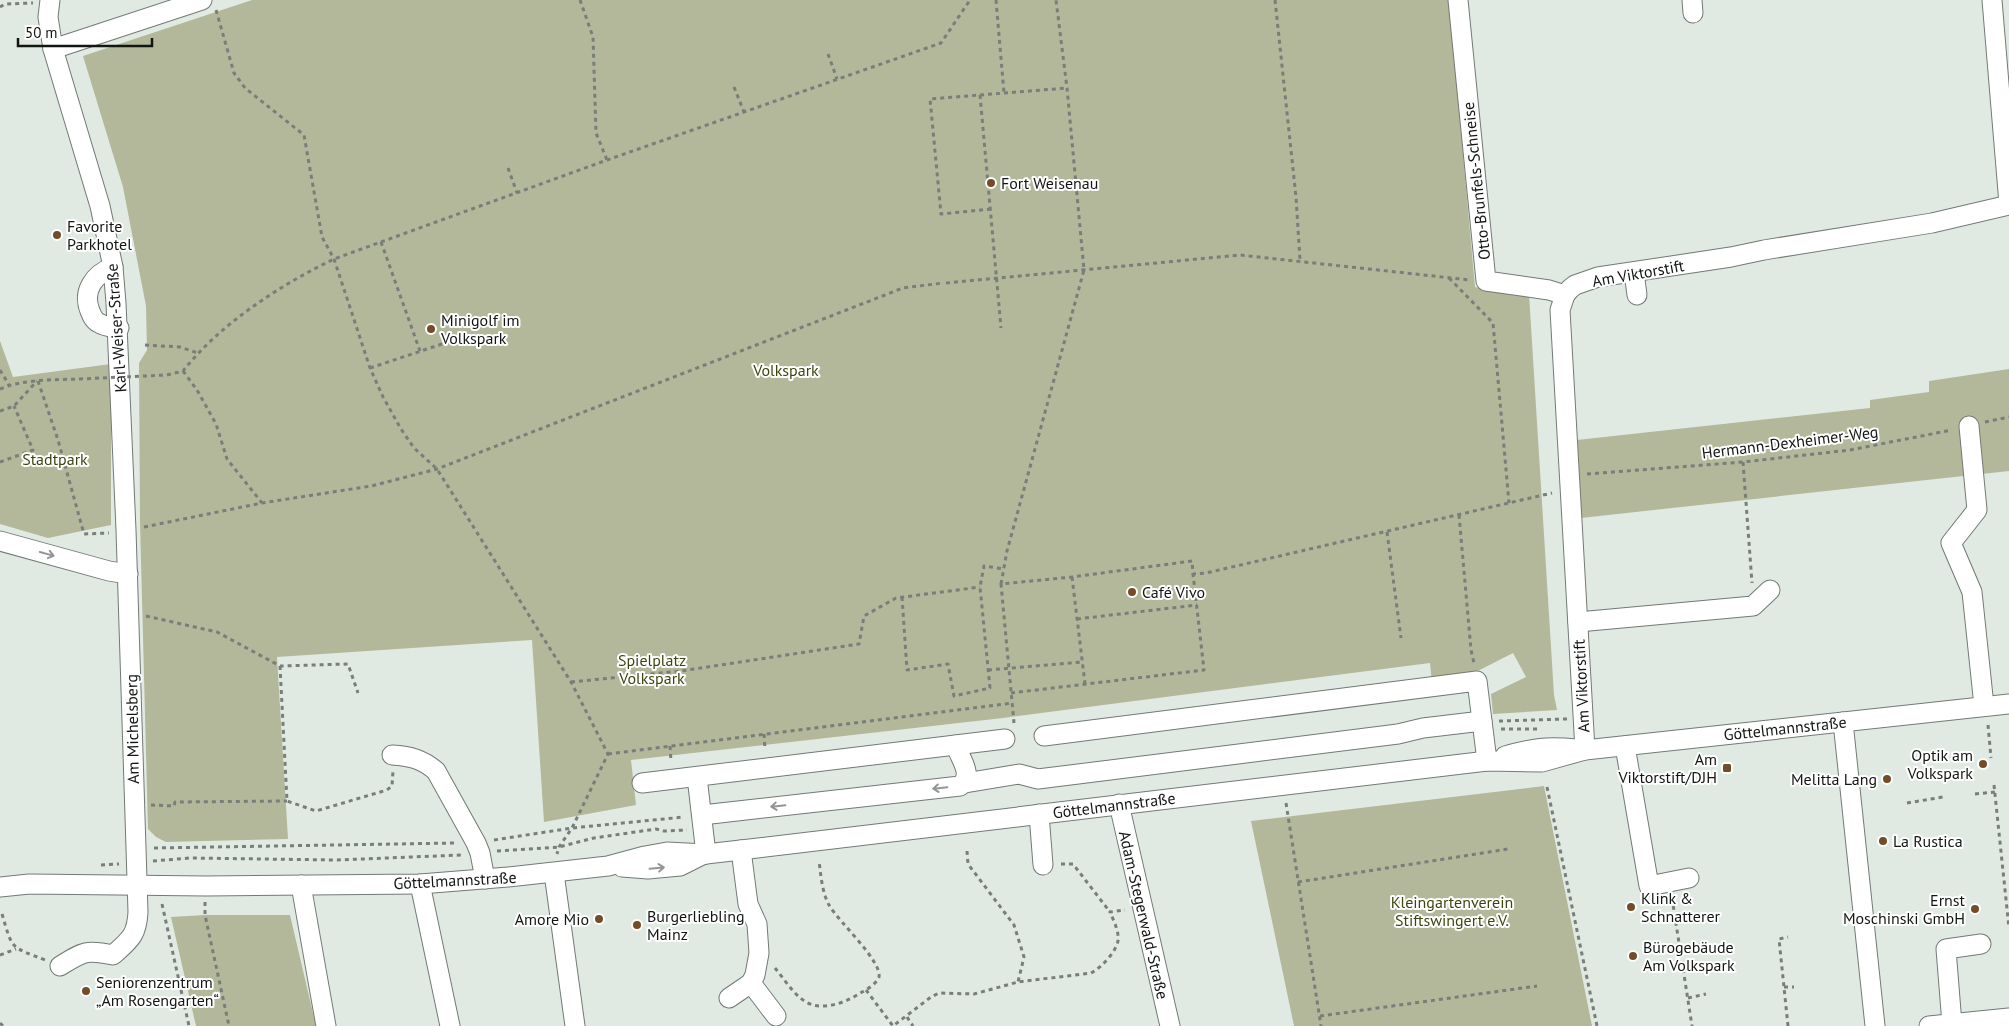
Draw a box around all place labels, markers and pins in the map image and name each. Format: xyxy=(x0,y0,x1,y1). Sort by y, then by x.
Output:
place label: Fort Weisenau xyxy=(1001,173,1098,193)
marker: Fort Weisenau xyxy=(985,177,997,189)
place label: Favorite Parkhotel xyxy=(67,216,132,254)
marker: Favorite Parkhotel xyxy=(51,229,63,241)
place label: Minigolf im Volkspark xyxy=(440,310,519,348)
marker: Minigolf im Volkspark xyxy=(425,323,437,335)
place label: Café Vivo xyxy=(1142,582,1205,602)
marker: Café Vivo xyxy=(1126,586,1138,598)
place label: Optik am Volkspark xyxy=(1906,745,1973,783)
place label: Am Viktorstift/DJH xyxy=(1617,749,1717,787)
marker: Optik am Volkspark xyxy=(1977,758,1989,770)
marker: Am Viktorstift/DJH xyxy=(1721,762,1733,774)
place label: Melitta Lang xyxy=(1791,769,1877,789)
marker: Melitta Lang xyxy=(1881,773,1893,785)
place label: La Rustica xyxy=(1893,831,1963,851)
marker: La Rustica xyxy=(1877,835,1889,847)
place label: Klink & Schnatterer xyxy=(1641,888,1721,926)
place label: Ernst Moschinski GmbH xyxy=(1843,890,1966,928)
marker: Klink & Schnatterer xyxy=(1625,901,1637,913)
marker: Ernst Moschinski GmbH xyxy=(1969,903,1981,915)
place label: Burgerliebling Mainz xyxy=(647,906,745,944)
place label: Amore Mio xyxy=(515,909,589,929)
marker: Amore Mio xyxy=(593,913,605,925)
marker: Burgerliebling Mainz xyxy=(631,919,643,931)
place label: Bürogebäude Am Volkspark xyxy=(1643,937,1735,975)
marker: Bürogebäude Am Volkspark xyxy=(1627,950,1639,962)
place label: Seniorenzentrum „Am Rosengarten“ xyxy=(96,972,219,1010)
marker: Seniorenzentrum „Am Rosengarten“ xyxy=(80,985,92,997)

